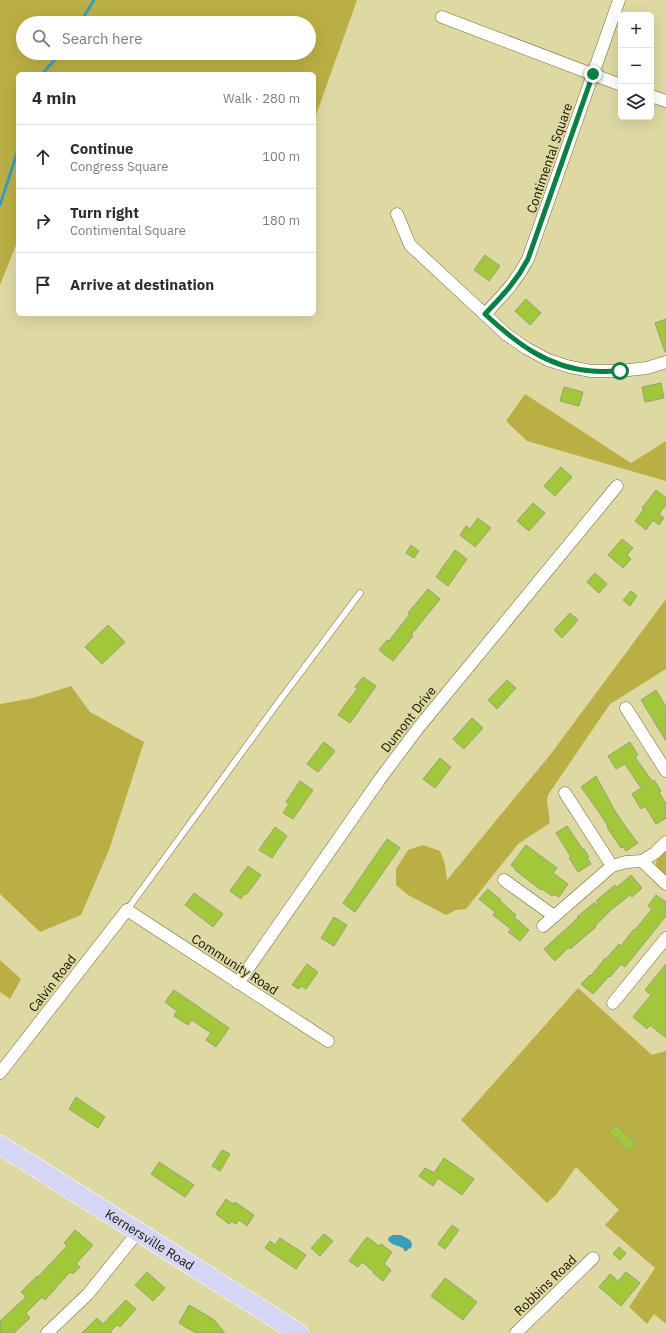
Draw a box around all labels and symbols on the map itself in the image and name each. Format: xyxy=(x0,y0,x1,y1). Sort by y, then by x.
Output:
route end xyxy=(584,65,602,83)
street label: Contimental Square xyxy=(523,101,576,216)
route start xyxy=(611,362,629,380)
street label: Dumont Drive xyxy=(377,683,440,756)
street label: Community Road xyxy=(188,930,281,999)
street label: Calvin Road xyxy=(25,951,80,1015)
street label: Kernersville Road xyxy=(102,1205,197,1274)
street label: Robbins Road xyxy=(511,1251,580,1319)

